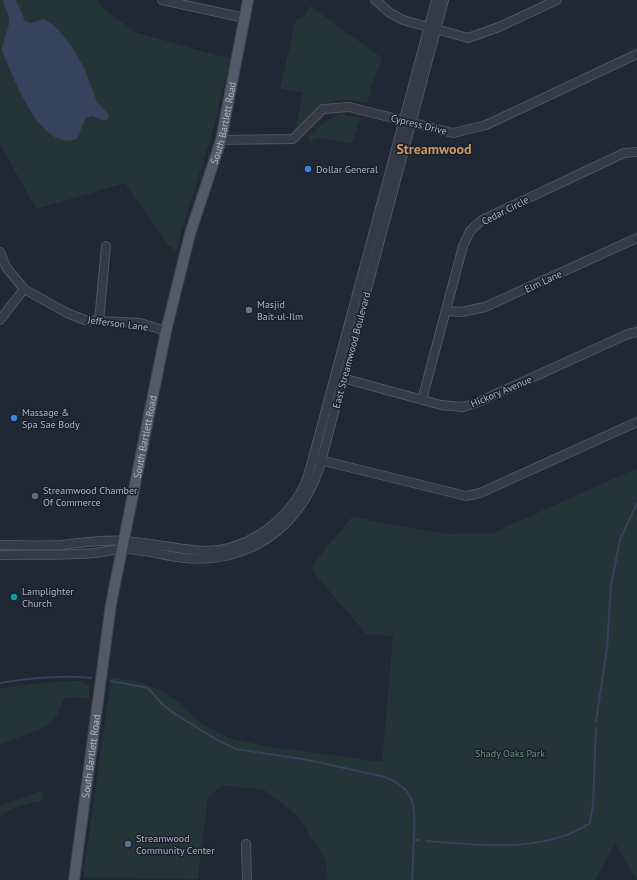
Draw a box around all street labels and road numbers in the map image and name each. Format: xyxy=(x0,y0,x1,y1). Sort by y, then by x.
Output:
street label: South Bartlett Road xyxy=(207,81,239,166)
street label: Cypress Drive xyxy=(389,111,448,138)
street label: Cedar Circle xyxy=(479,193,531,228)
street label: Elm Lane xyxy=(523,267,564,296)
street label: East Streamwood Boulevard xyxy=(330,291,373,410)
street label: Jefferson Lane xyxy=(86,313,149,334)
street label: Hickory Avenue xyxy=(469,373,534,410)
street label: South Bartlett Road xyxy=(130,394,160,479)
street label: South Bartlett Road xyxy=(79,714,103,799)

